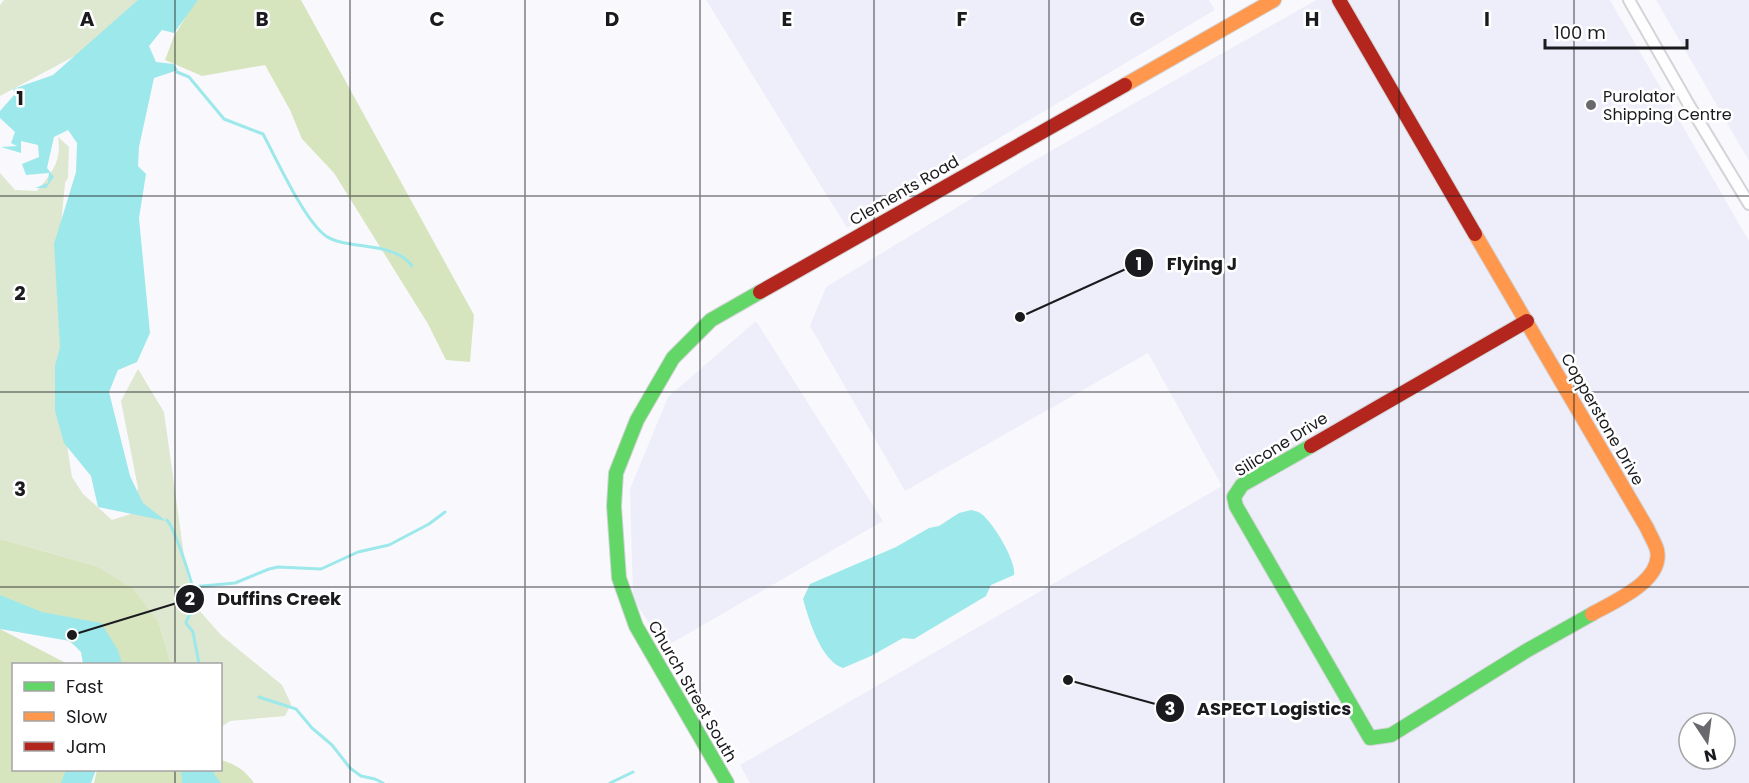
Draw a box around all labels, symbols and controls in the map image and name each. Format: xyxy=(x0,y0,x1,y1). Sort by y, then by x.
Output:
text: A xyxy=(80,5,95,33)
text: B xyxy=(255,5,269,33)
text: C xyxy=(429,5,445,33)
text: D xyxy=(605,5,619,33)
text: E xyxy=(782,5,792,33)
text: F xyxy=(957,5,968,33)
text: G xyxy=(1129,5,1145,33)
text: H xyxy=(1305,5,1319,33)
text: I xyxy=(1484,5,1490,33)
scale bar xyxy=(1545,12,1688,50)
text: 100 m xyxy=(1554,20,1606,45)
text: 1 xyxy=(16,84,24,112)
place label: Purolator Shipping Centre xyxy=(1603,85,1732,126)
marker: Purolator Shipping Centre xyxy=(1584,98,1598,112)
street label: Clements Road xyxy=(845,150,963,231)
callout: Flying J xyxy=(1124,245,1249,281)
text: 1 xyxy=(1136,251,1142,276)
text: Flying J xyxy=(1167,251,1237,276)
text: 2 xyxy=(14,279,26,307)
street label: Copperstone Drive xyxy=(1555,349,1650,490)
street label: Silicone Drive xyxy=(1230,407,1332,482)
text: 3 xyxy=(14,475,26,503)
callout: Duffins Creek xyxy=(175,581,354,617)
text: 2 xyxy=(185,586,195,611)
text: Duffins Creek xyxy=(217,586,342,611)
street label: Church Street South xyxy=(643,616,743,766)
legend xyxy=(12,663,222,771)
text: Fast xyxy=(66,674,103,699)
callout: ASPECT Logistics xyxy=(1155,690,1363,726)
text: 3 xyxy=(1165,696,1175,721)
text: ASPECT Logistics xyxy=(1197,696,1351,721)
text: Slow xyxy=(66,704,108,729)
north arrow xyxy=(1677,711,1737,771)
text: Jam xyxy=(66,734,106,759)
text: N xyxy=(1702,743,1719,768)

